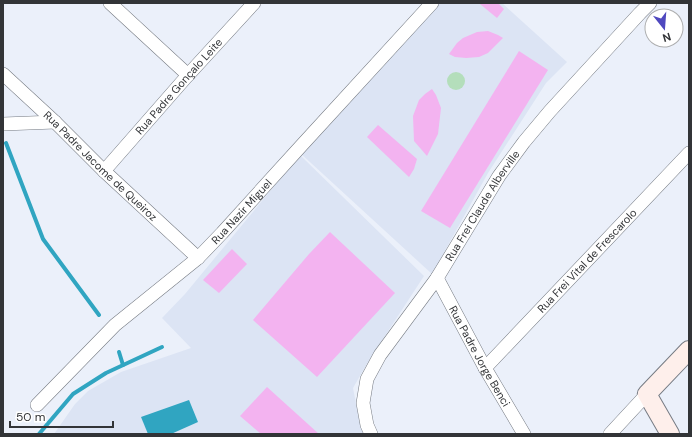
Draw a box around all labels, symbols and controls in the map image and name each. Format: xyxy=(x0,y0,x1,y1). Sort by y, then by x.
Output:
north arrow xyxy=(644,8,684,48)
text: N xyxy=(661,30,673,45)
street label: Rua Padre Gonçalo Leite xyxy=(132,35,225,137)
street label: Rua Padre Jacome de Queiroz xyxy=(41,108,160,224)
street label: Rua Frei Claude Alberville xyxy=(442,147,523,264)
street label: Rua Nazir Miguel xyxy=(208,176,275,247)
street label: Rua Frei Vital de Frescarolo xyxy=(534,206,640,316)
street label: Rua Padre Jorge Benci xyxy=(446,303,513,409)
scale bar xyxy=(10,403,113,429)
text: 50 m xyxy=(16,409,45,425)

